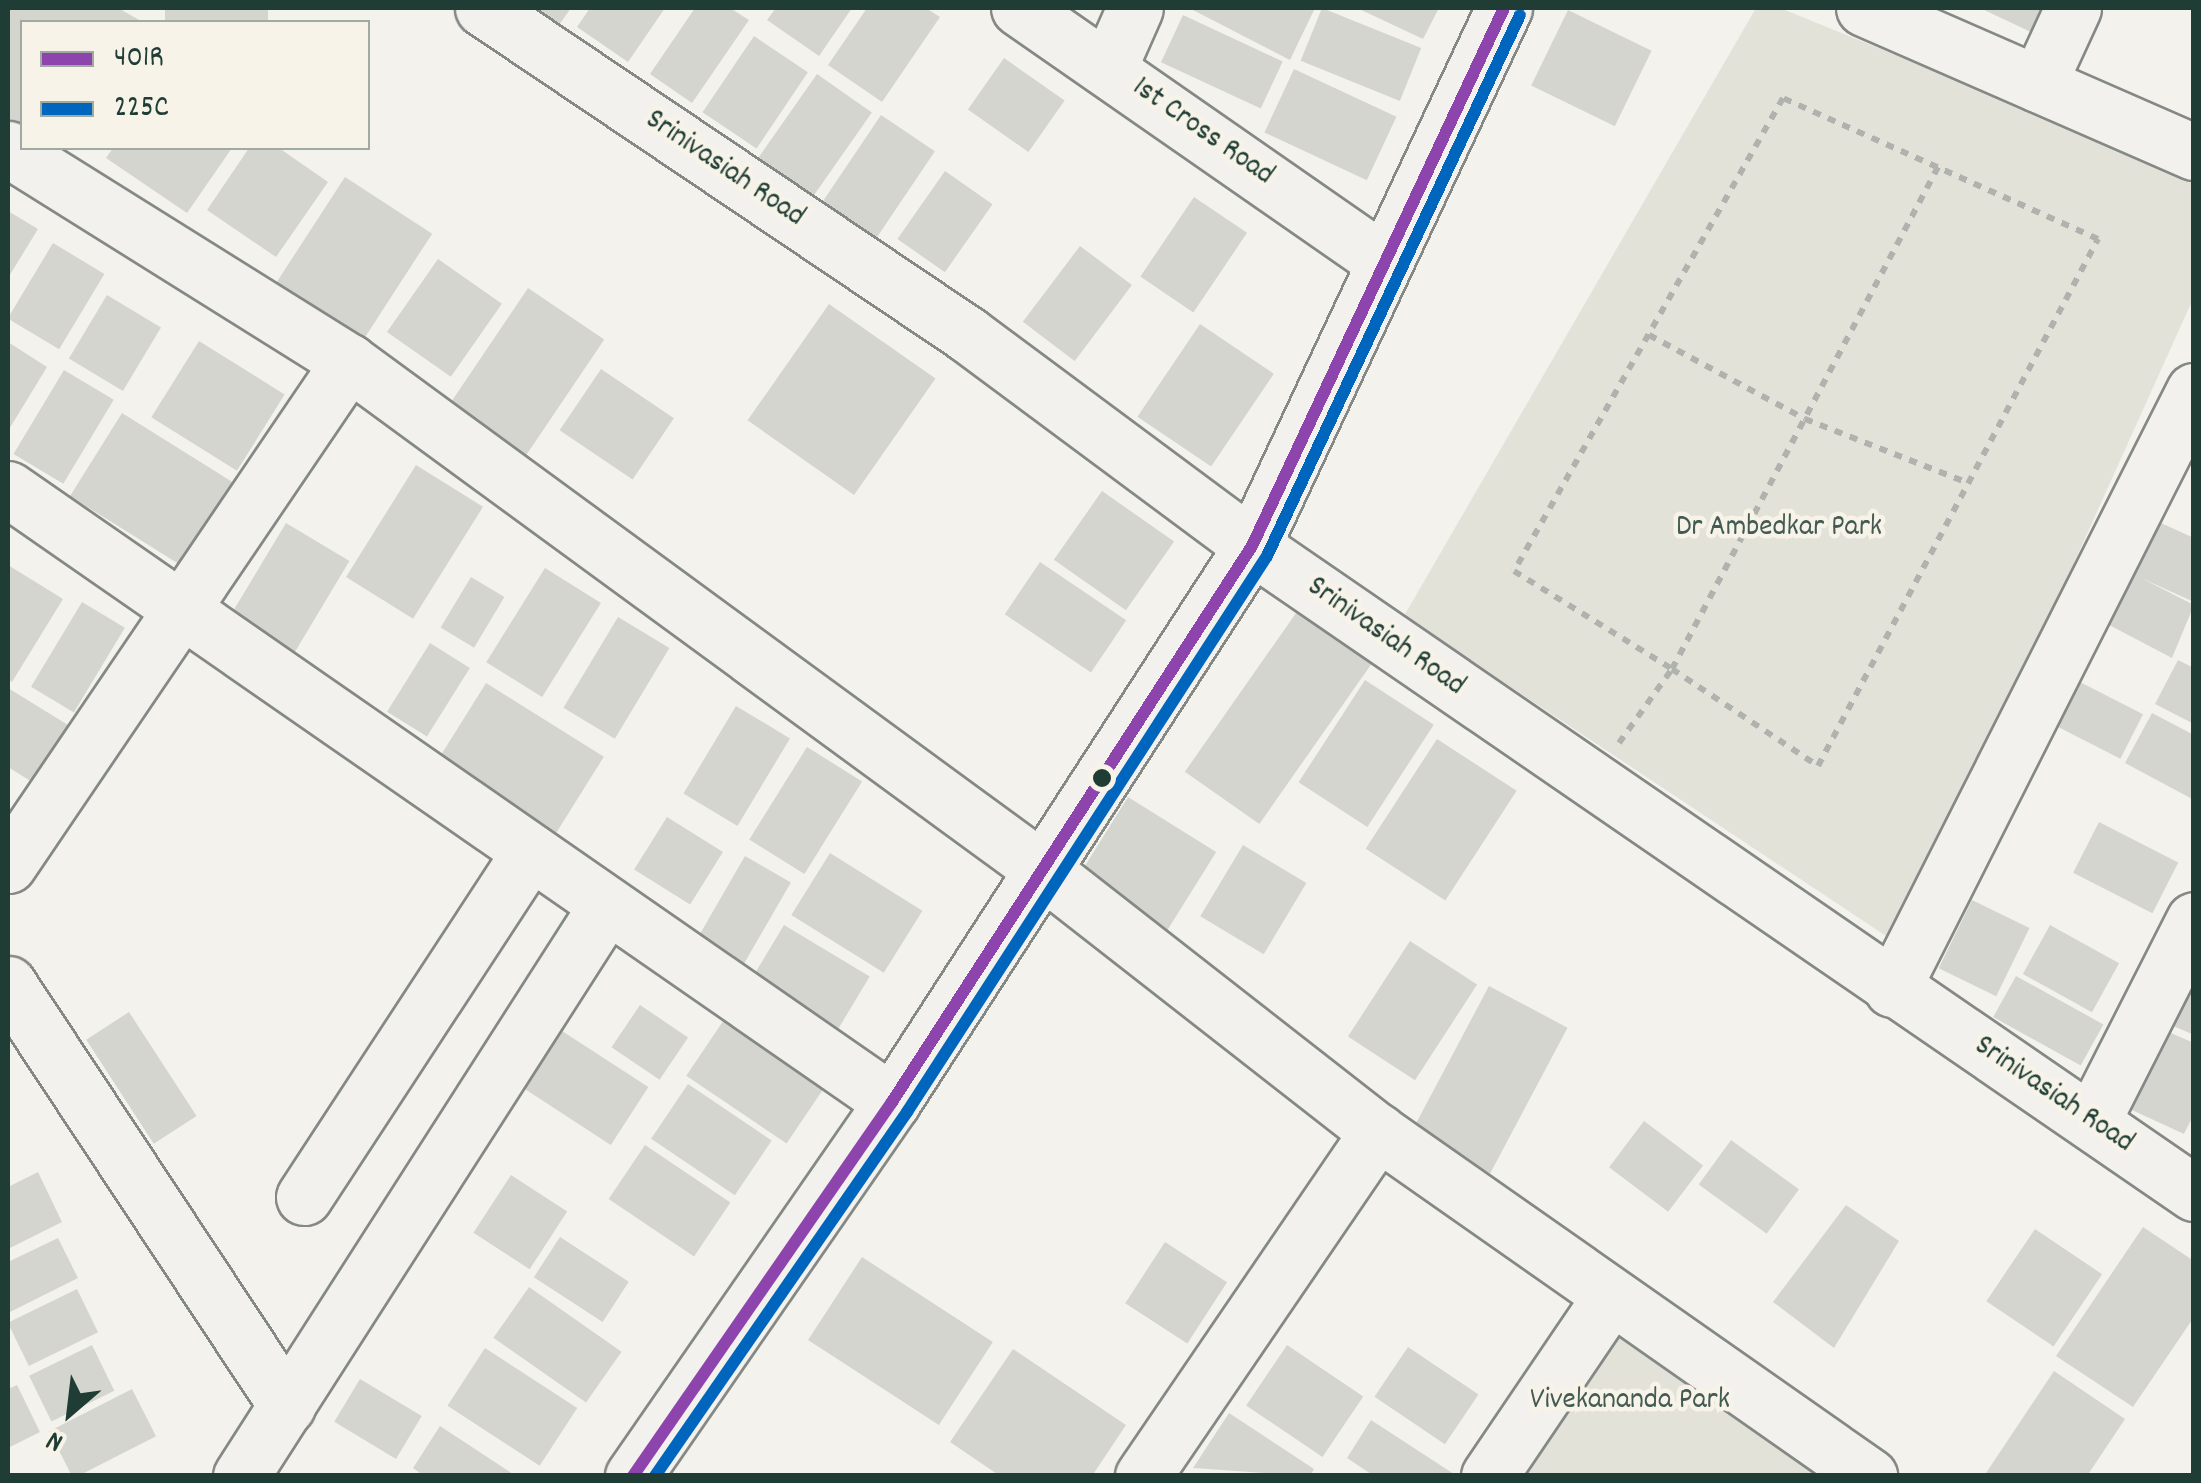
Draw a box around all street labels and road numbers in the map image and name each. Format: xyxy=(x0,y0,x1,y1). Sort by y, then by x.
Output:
street label: 1st Cross Road xyxy=(1124,71,1280,195)
street label: Srinivasiah Road xyxy=(637,103,811,237)
street label: Srinivasiah Road xyxy=(1299,570,1471,706)
street label: Srinivasiah Road xyxy=(1966,1029,2140,1163)

